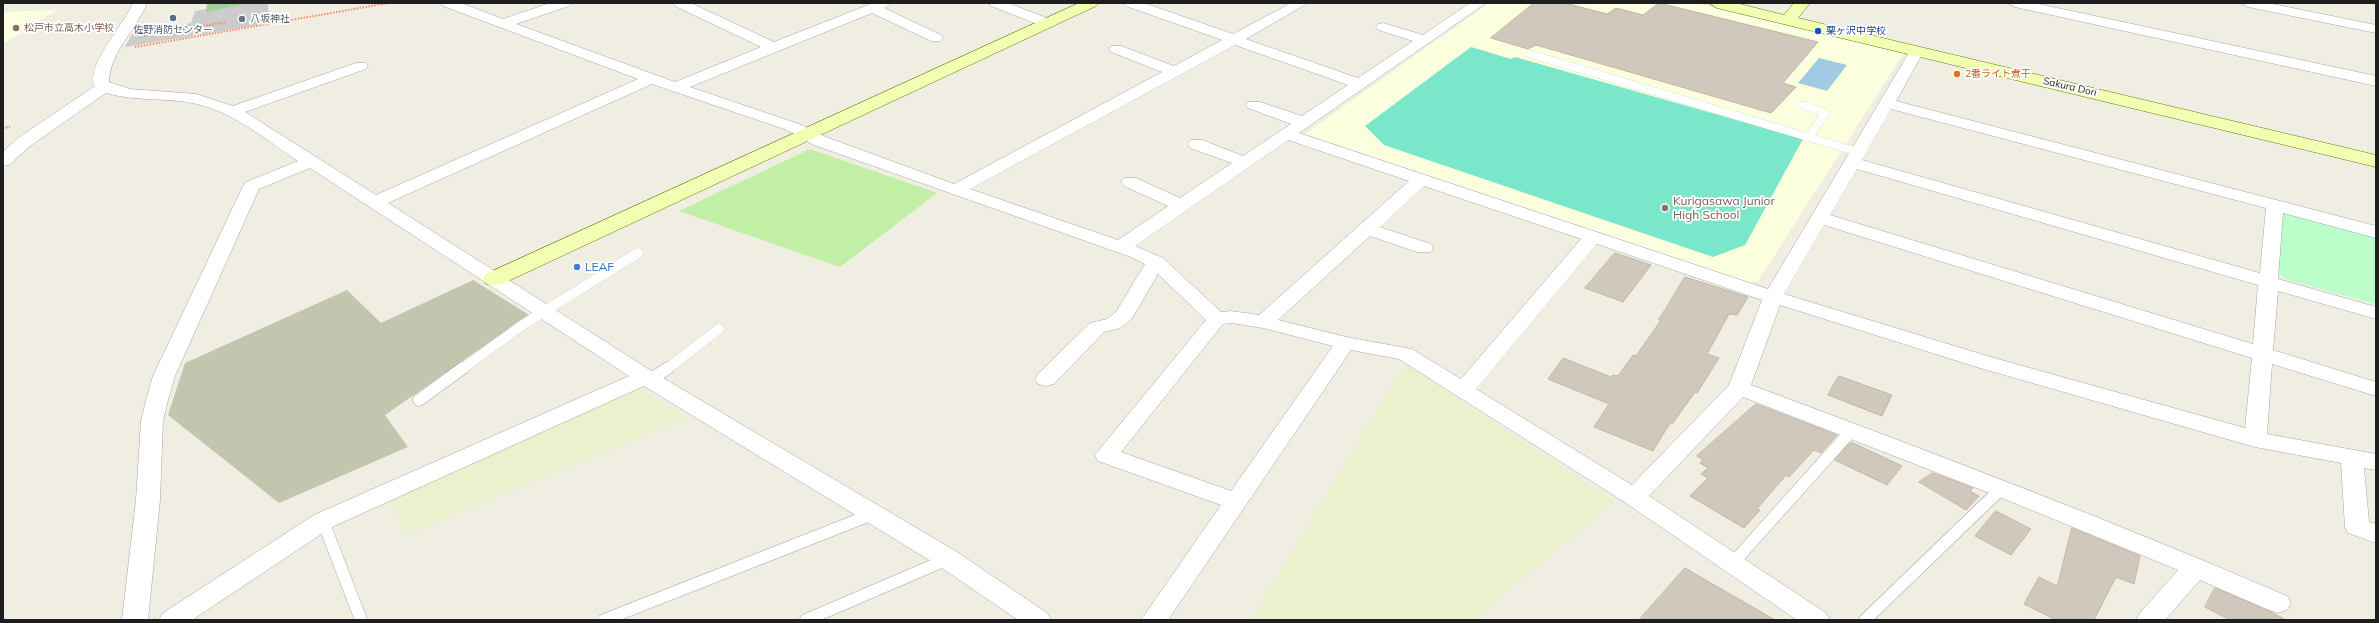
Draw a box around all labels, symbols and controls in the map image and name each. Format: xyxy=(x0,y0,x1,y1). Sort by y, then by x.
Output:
marker: 佐野消防センター xyxy=(168,13,178,23)
place label: 八坂神社 xyxy=(250,13,290,25)
marker: 八坂神社 xyxy=(237,14,247,24)
place label: 松戸市立高木小学校 xyxy=(24,22,114,34)
marker: 松戸市立高木小学校 xyxy=(11,23,21,33)
place label: 佐野消防センター xyxy=(133,24,213,36)
place label: 栗ヶ沢中学校 xyxy=(1826,25,1886,37)
marker: 栗ヶ沢中学校 xyxy=(1813,26,1823,36)
place label: 2番ライト煮干 xyxy=(1965,68,2031,80)
marker: 2番ライト煮干 xyxy=(1952,69,1962,79)
street label: Sakura Dori xyxy=(2042,75,2098,99)
place label: Kurigasawa Junior High School xyxy=(1673,194,1775,222)
marker: Kurigasawa Junior High School xyxy=(1660,203,1670,213)
place label: LEAF xyxy=(585,260,614,274)
marker: LEAF xyxy=(572,262,582,272)

